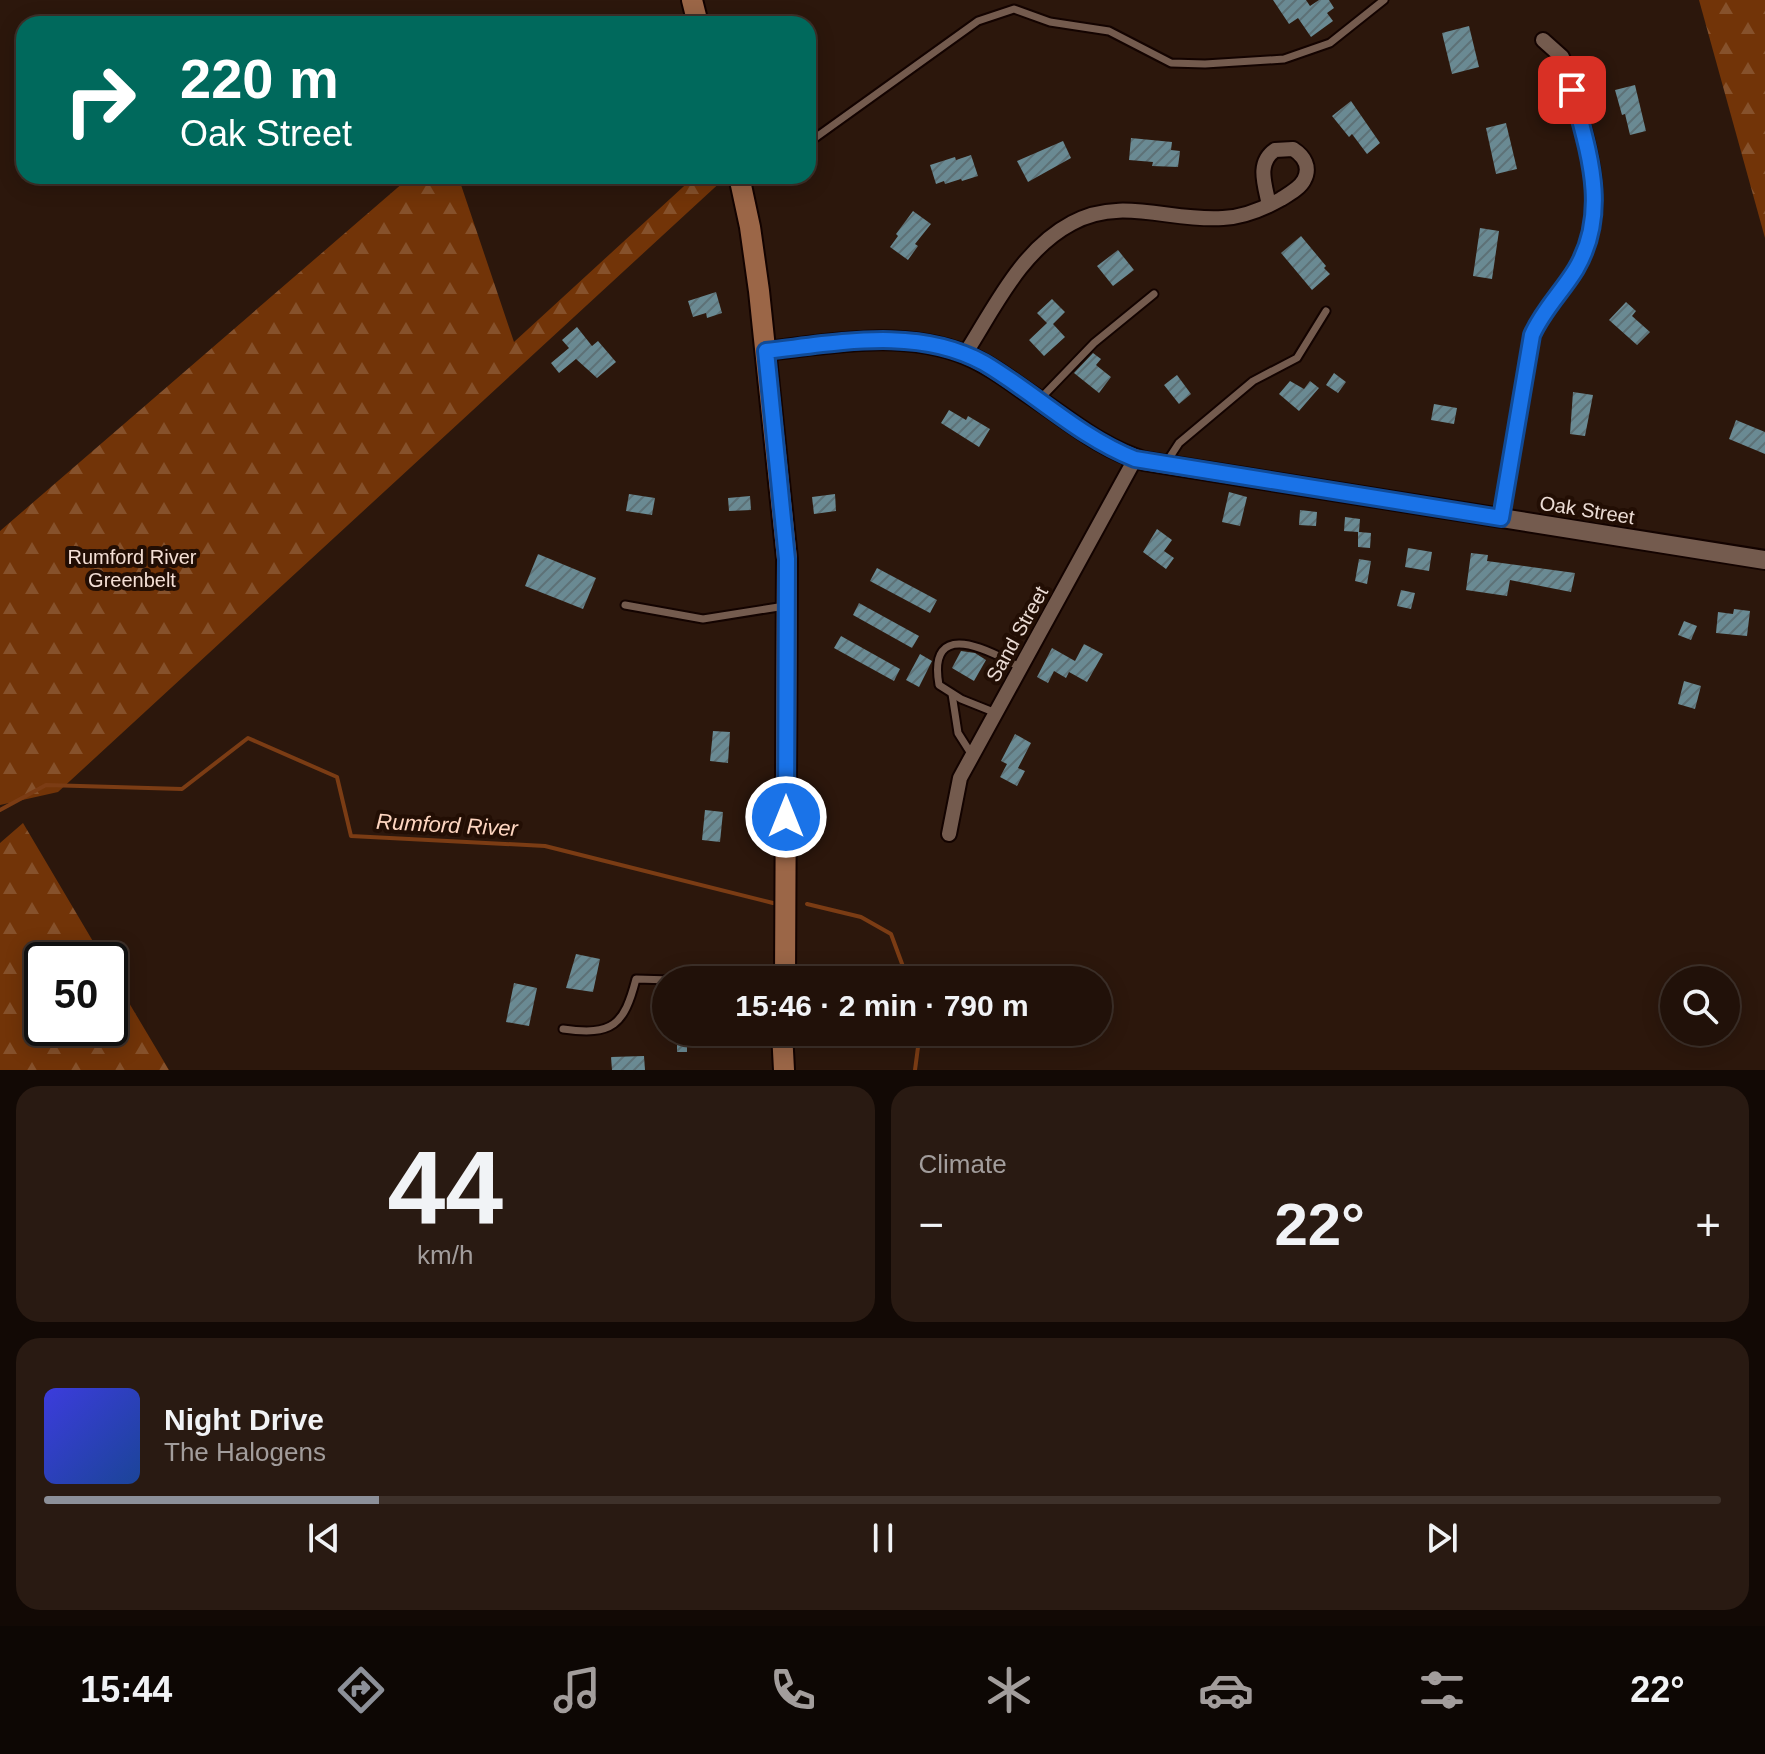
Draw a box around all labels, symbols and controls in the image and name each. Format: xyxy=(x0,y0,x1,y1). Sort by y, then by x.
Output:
text: 220 m xyxy=(180,47,339,110)
icon: right xyxy=(48,48,152,152)
pin xyxy=(1538,56,1606,124)
icon: arrive xyxy=(1550,68,1594,112)
text: Oak Street xyxy=(180,113,352,154)
street label: Oak Street xyxy=(1538,492,1636,528)
park label: Rumford River Greenbelt xyxy=(68,546,197,591)
street label: Sand Street xyxy=(982,582,1052,686)
position arrow xyxy=(744,775,828,859)
water label: Rumford River xyxy=(376,809,520,841)
speed limit sign: 50 xyxy=(24,942,128,1046)
map controls xyxy=(1660,966,1740,1046)
button: search xyxy=(1660,966,1740,1046)
text: 15:46 · 2 min · 790 m xyxy=(735,989,1029,1022)
text: 44 xyxy=(387,1130,503,1246)
text: Climate xyxy=(919,1149,1007,1179)
text: 22° xyxy=(1274,1191,1365,1258)
text: − xyxy=(919,1200,944,1249)
text: + xyxy=(1695,1200,1721,1249)
text: km/h xyxy=(417,1240,473,1270)
text: Night Drive xyxy=(164,1403,324,1436)
text: The Halogens xyxy=(164,1437,326,1467)
icon: previous xyxy=(302,1516,346,1560)
icon: pause xyxy=(861,1516,905,1560)
icon: next xyxy=(1420,1516,1464,1560)
icon: directions xyxy=(333,1662,389,1718)
icon: music xyxy=(549,1662,605,1718)
icon: phone xyxy=(765,1662,821,1718)
icon: climate xyxy=(981,1662,1037,1718)
icon: car xyxy=(1198,1662,1254,1718)
icon: filters xyxy=(1414,1662,1470,1718)
text: 15:44 xyxy=(80,1669,172,1710)
text: 22° xyxy=(1630,1669,1685,1710)

